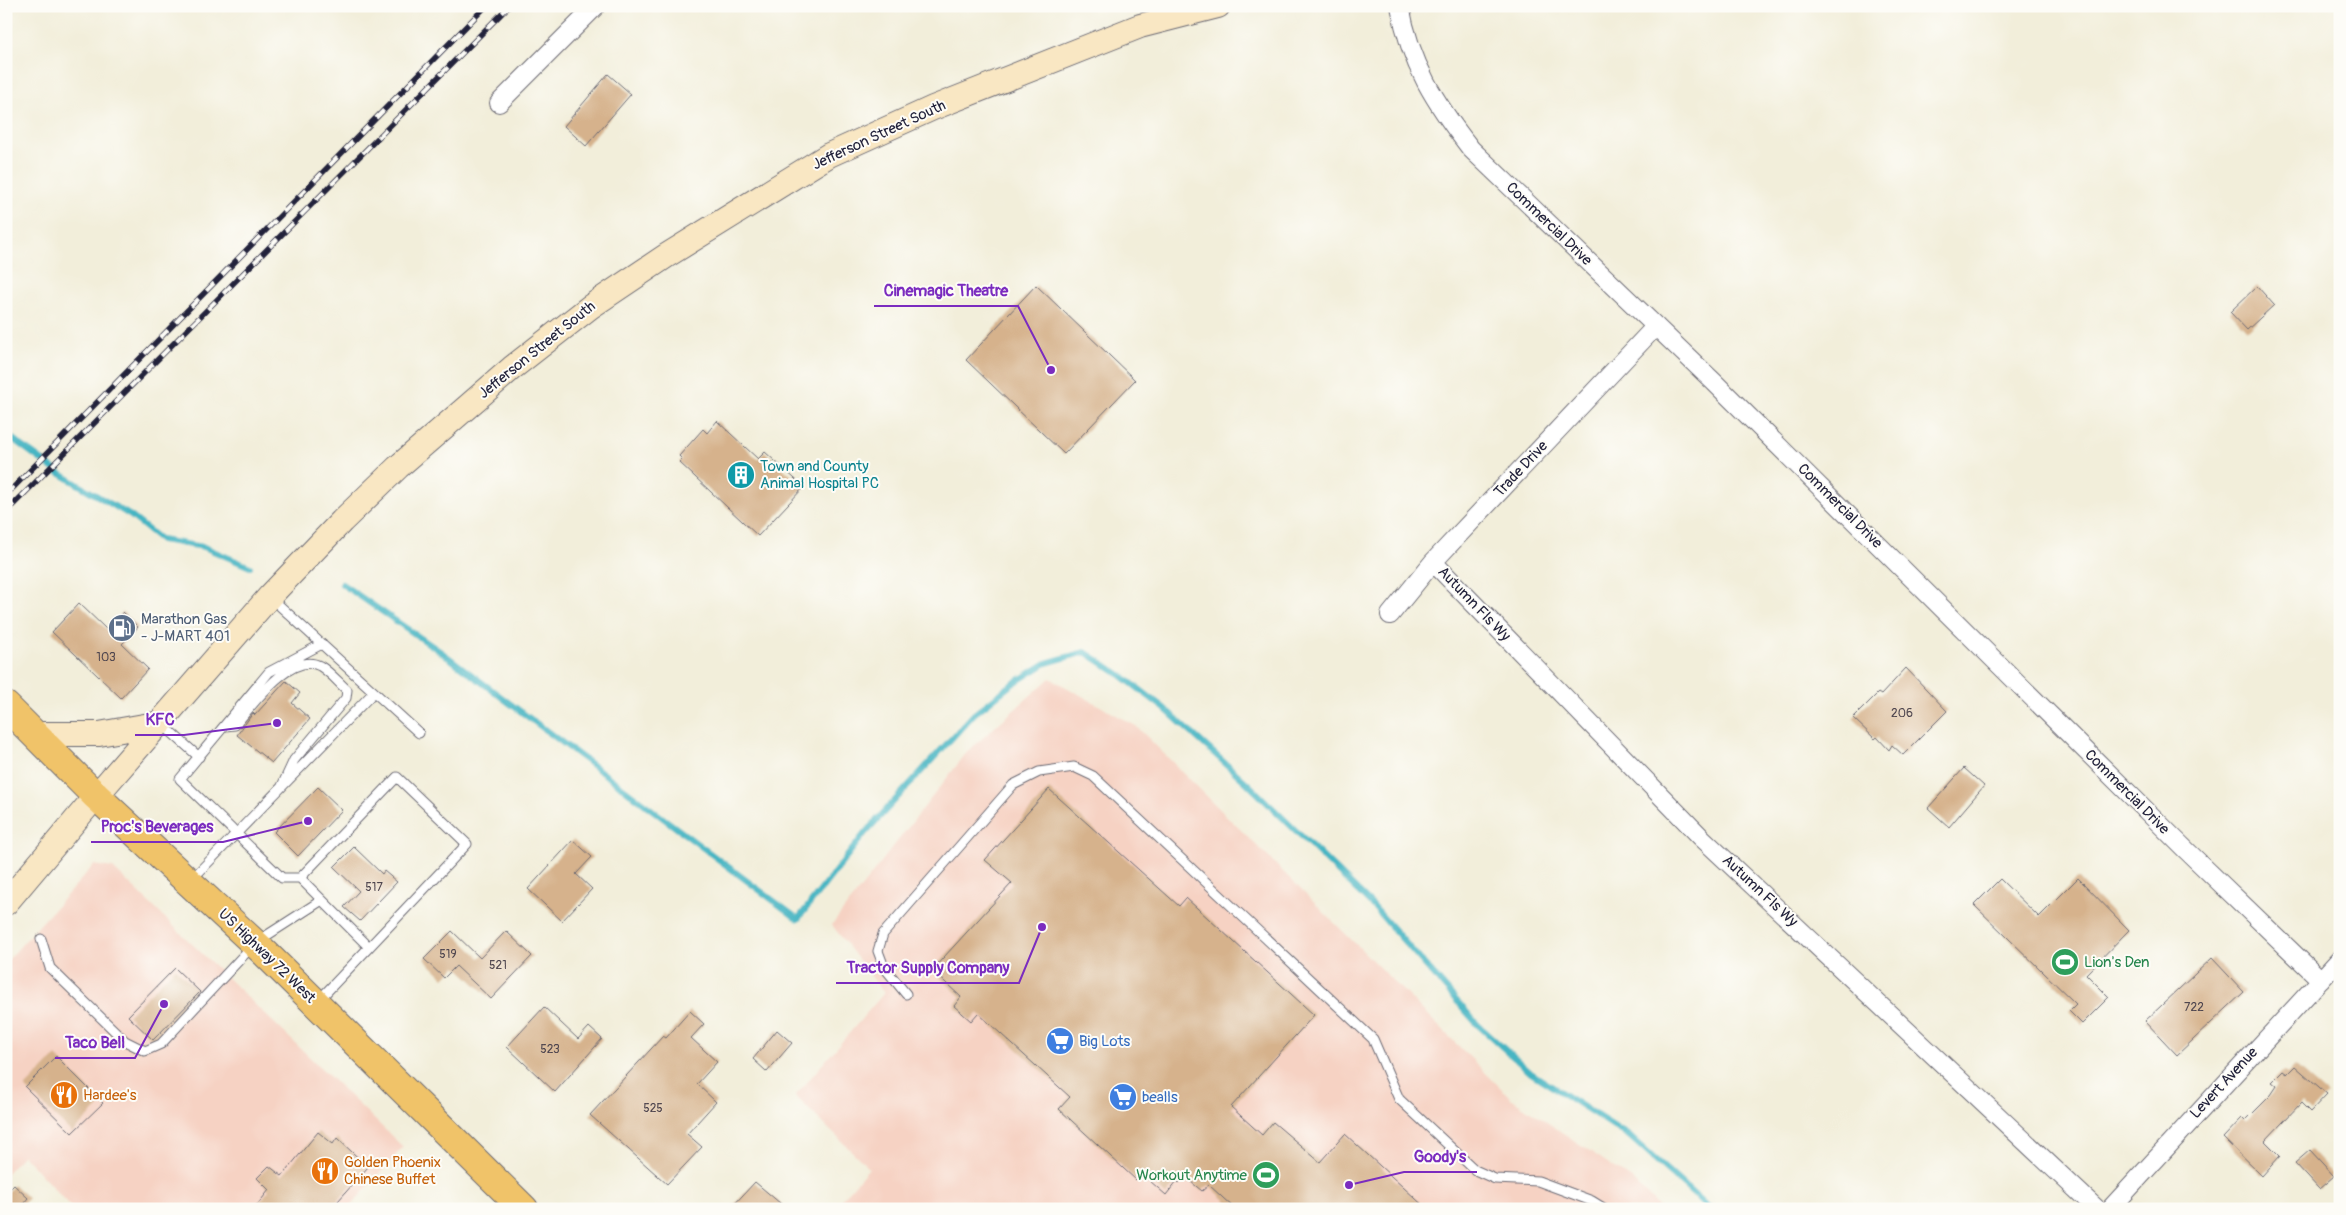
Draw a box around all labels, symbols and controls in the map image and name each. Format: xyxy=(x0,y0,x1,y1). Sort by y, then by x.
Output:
street label: Jefferson Street South xyxy=(809,96,949,174)
street label: Commercial Drive xyxy=(1502,178,1596,270)
callout: Cinemagic Theatre xyxy=(874,275,1018,306)
text: Cinemagic Theatre xyxy=(884,281,1009,301)
street label: Jefferson Street South xyxy=(475,297,599,403)
street label: Trade Drive xyxy=(1490,436,1552,501)
place label: Town and County Animal Hospital PC xyxy=(760,457,879,493)
building icon: Town and County Animal Hospital PC xyxy=(726,460,756,490)
street label: Commercial Drive xyxy=(1794,460,1887,553)
street label: Autumn Fls Wy xyxy=(1434,563,1515,646)
place label: Marathon Gas - J-MART 401 xyxy=(141,610,230,646)
fuel station icon: Marathon Gas - J-MART 401 xyxy=(107,613,137,643)
house number: 103 xyxy=(96,650,116,665)
callout: KFC xyxy=(135,704,184,735)
house number: 206 xyxy=(1891,706,1913,721)
text: KFC xyxy=(145,710,175,730)
street label: Commercial Drive xyxy=(2081,746,2174,839)
callout: Proc's Beverages xyxy=(91,811,223,842)
text: Proc's Beverages xyxy=(101,817,214,837)
street label: Autumn Fls Wy xyxy=(1718,851,1802,931)
house number: 517 xyxy=(365,880,383,895)
street label: US Highway 72 West xyxy=(214,905,320,1008)
house number: 519 xyxy=(439,947,457,962)
sports icon: Lion's Den xyxy=(2050,947,2080,977)
callout: Tractor Supply Company xyxy=(836,952,1019,983)
place label: Lion's Den xyxy=(2084,953,2149,972)
house number: 521 xyxy=(489,958,507,973)
text: Tractor Supply Company xyxy=(846,958,1010,978)
house number: 722 xyxy=(2184,1000,2204,1015)
supermarket icon: Big Lots xyxy=(1045,1026,1075,1056)
callout: Taco Bell xyxy=(55,1027,135,1058)
place label: Big Lots xyxy=(1079,1032,1131,1051)
text: Taco Bell xyxy=(64,1033,125,1053)
house number: 523 xyxy=(540,1042,560,1057)
street label: Levert Avenue xyxy=(2186,1043,2262,1123)
restaurant icon: Hardee's xyxy=(49,1080,79,1110)
supermarket icon: bealls xyxy=(1108,1082,1138,1112)
place label: Hardee's xyxy=(83,1086,137,1105)
place label: bealls xyxy=(1142,1088,1178,1107)
house number: 525 xyxy=(643,1101,663,1116)
callout: Goody's xyxy=(1404,1141,1477,1172)
text: Goody's xyxy=(1414,1147,1467,1167)
place label: Golden Phoenix Chinese Buffet xyxy=(344,1153,441,1189)
restaurant icon: Golden Phoenix Chinese Buffet xyxy=(310,1156,340,1186)
sports icon: Workout Anytime xyxy=(1251,1160,1281,1190)
place label: Workout Anytime xyxy=(1136,1166,1248,1185)

